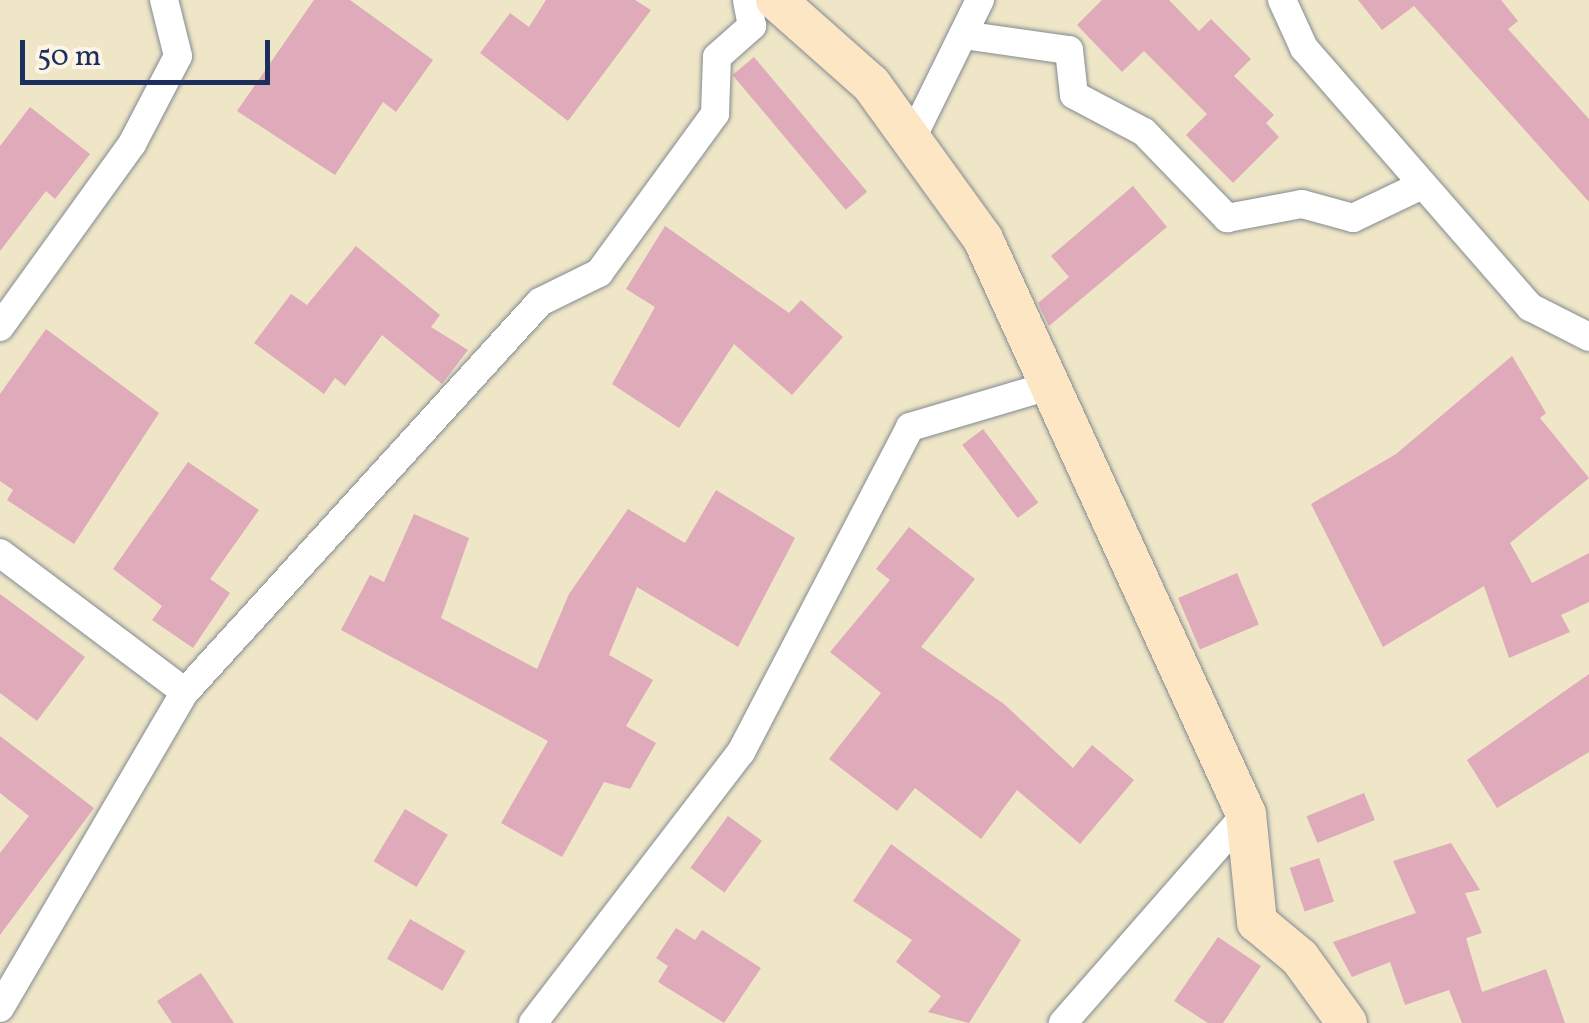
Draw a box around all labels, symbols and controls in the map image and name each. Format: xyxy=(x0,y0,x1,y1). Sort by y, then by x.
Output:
scale bar xyxy=(25,20,275,82)
text: 50 m xyxy=(37,36,101,78)

